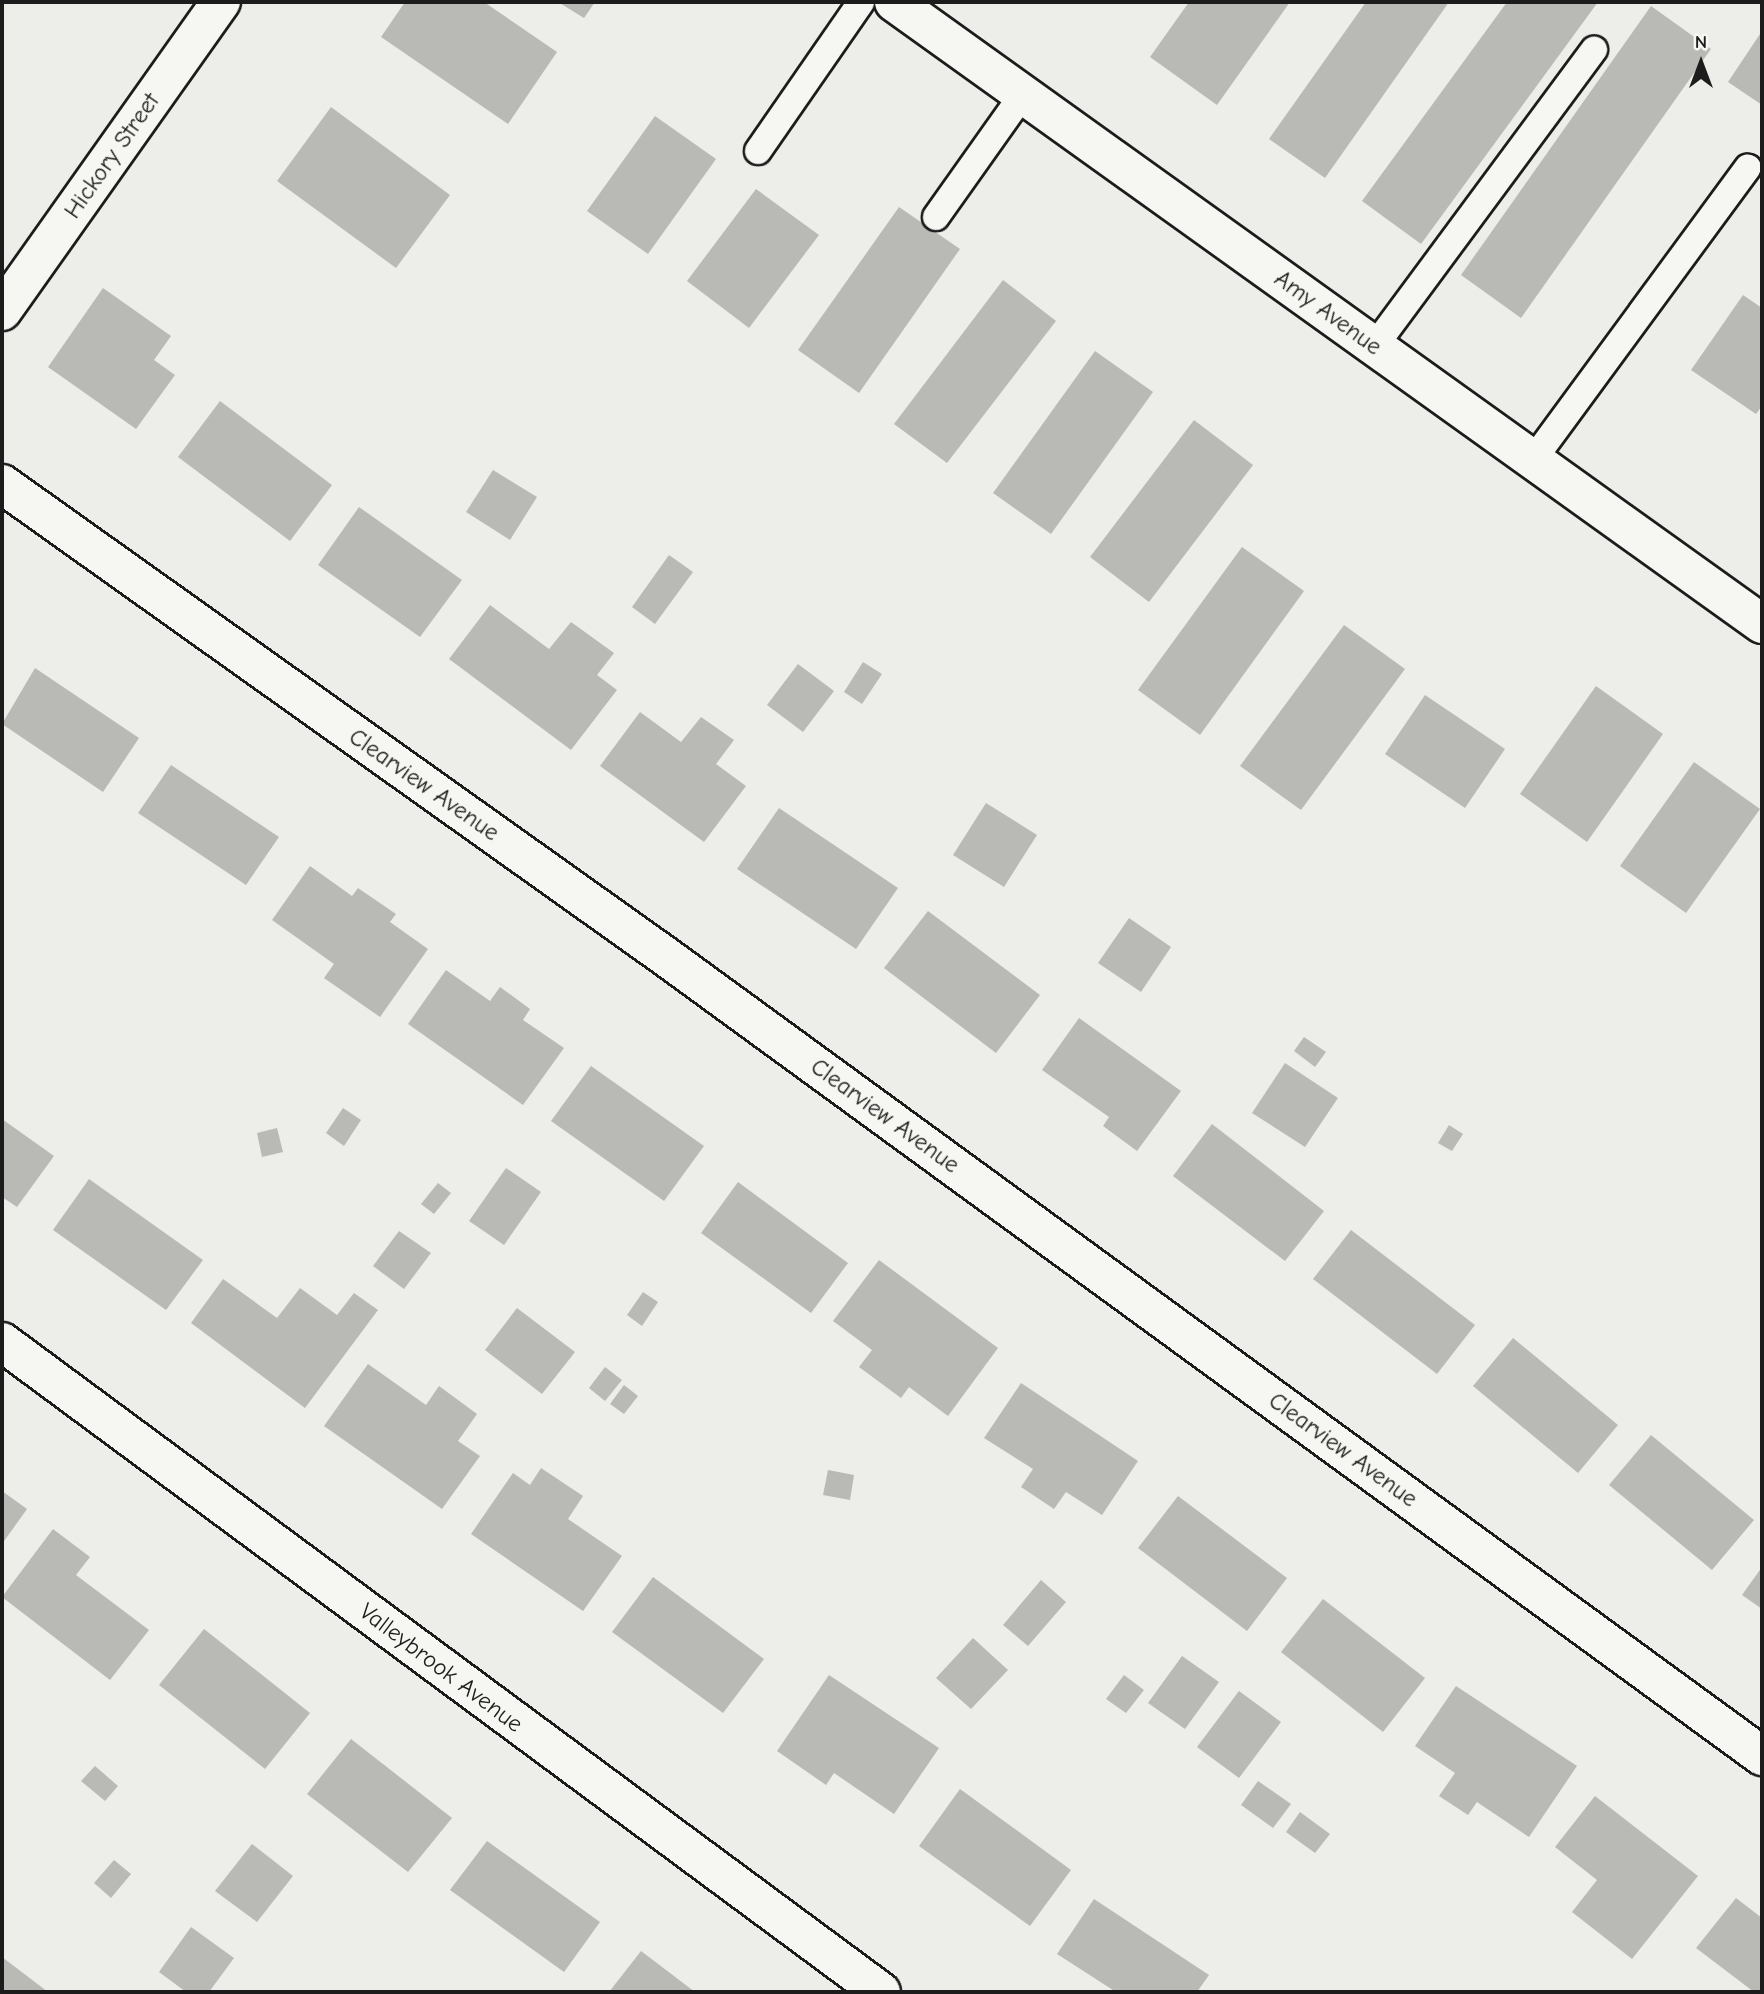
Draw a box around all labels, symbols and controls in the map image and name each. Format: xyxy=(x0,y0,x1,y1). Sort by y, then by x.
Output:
north arrow xyxy=(1666,28,1736,98)
text: N xyxy=(1695,31,1707,53)
street label: Hickory Street xyxy=(58,88,166,224)
street label: Amy Avenue xyxy=(1269,264,1387,362)
street label: Clearview Avenue xyxy=(343,722,505,848)
street label: Clearview Avenue xyxy=(805,1052,965,1180)
street label: Clearview Avenue xyxy=(1263,1386,1423,1514)
street label: Valleybrook Avenue xyxy=(354,1597,528,1739)

